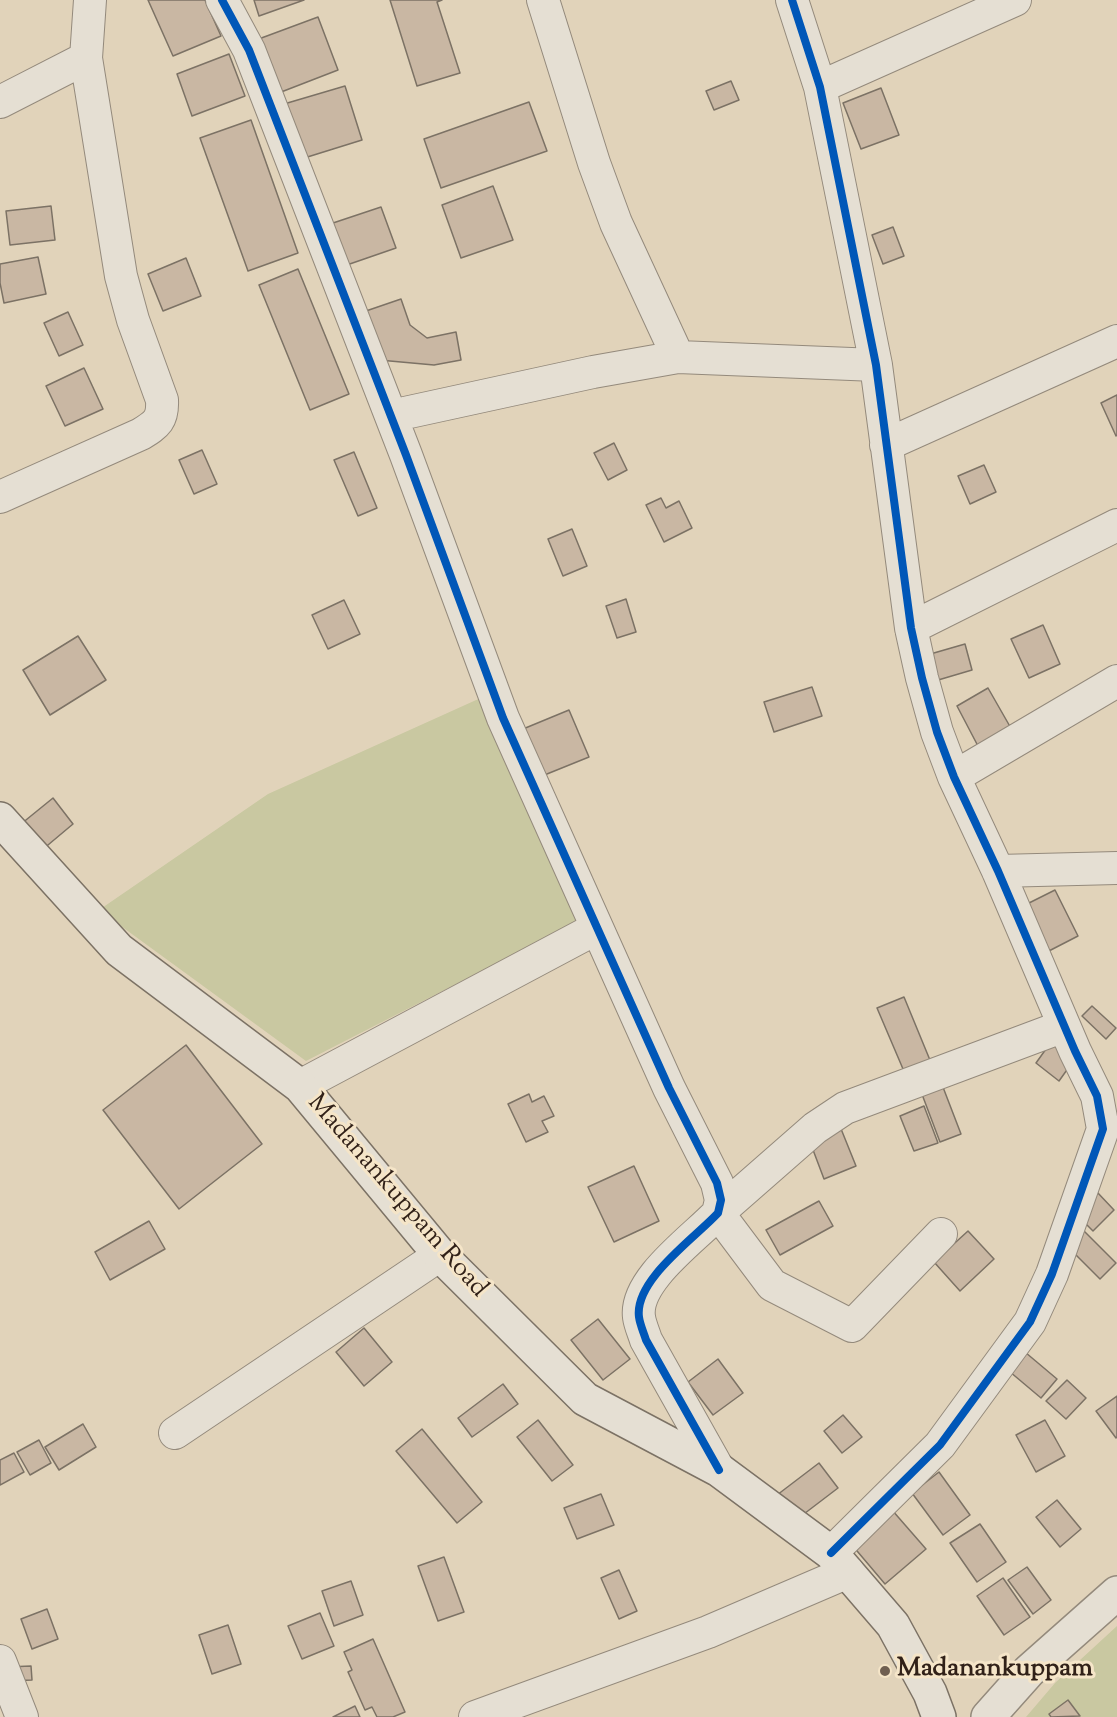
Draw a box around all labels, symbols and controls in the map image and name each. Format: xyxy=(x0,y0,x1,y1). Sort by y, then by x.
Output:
street label: Madanankuppam Road xyxy=(299,1089,493,1305)
place label: Madanankuppam xyxy=(897,1655,1093,1687)
marker: Madanankuppam xyxy=(878,1664,892,1678)

